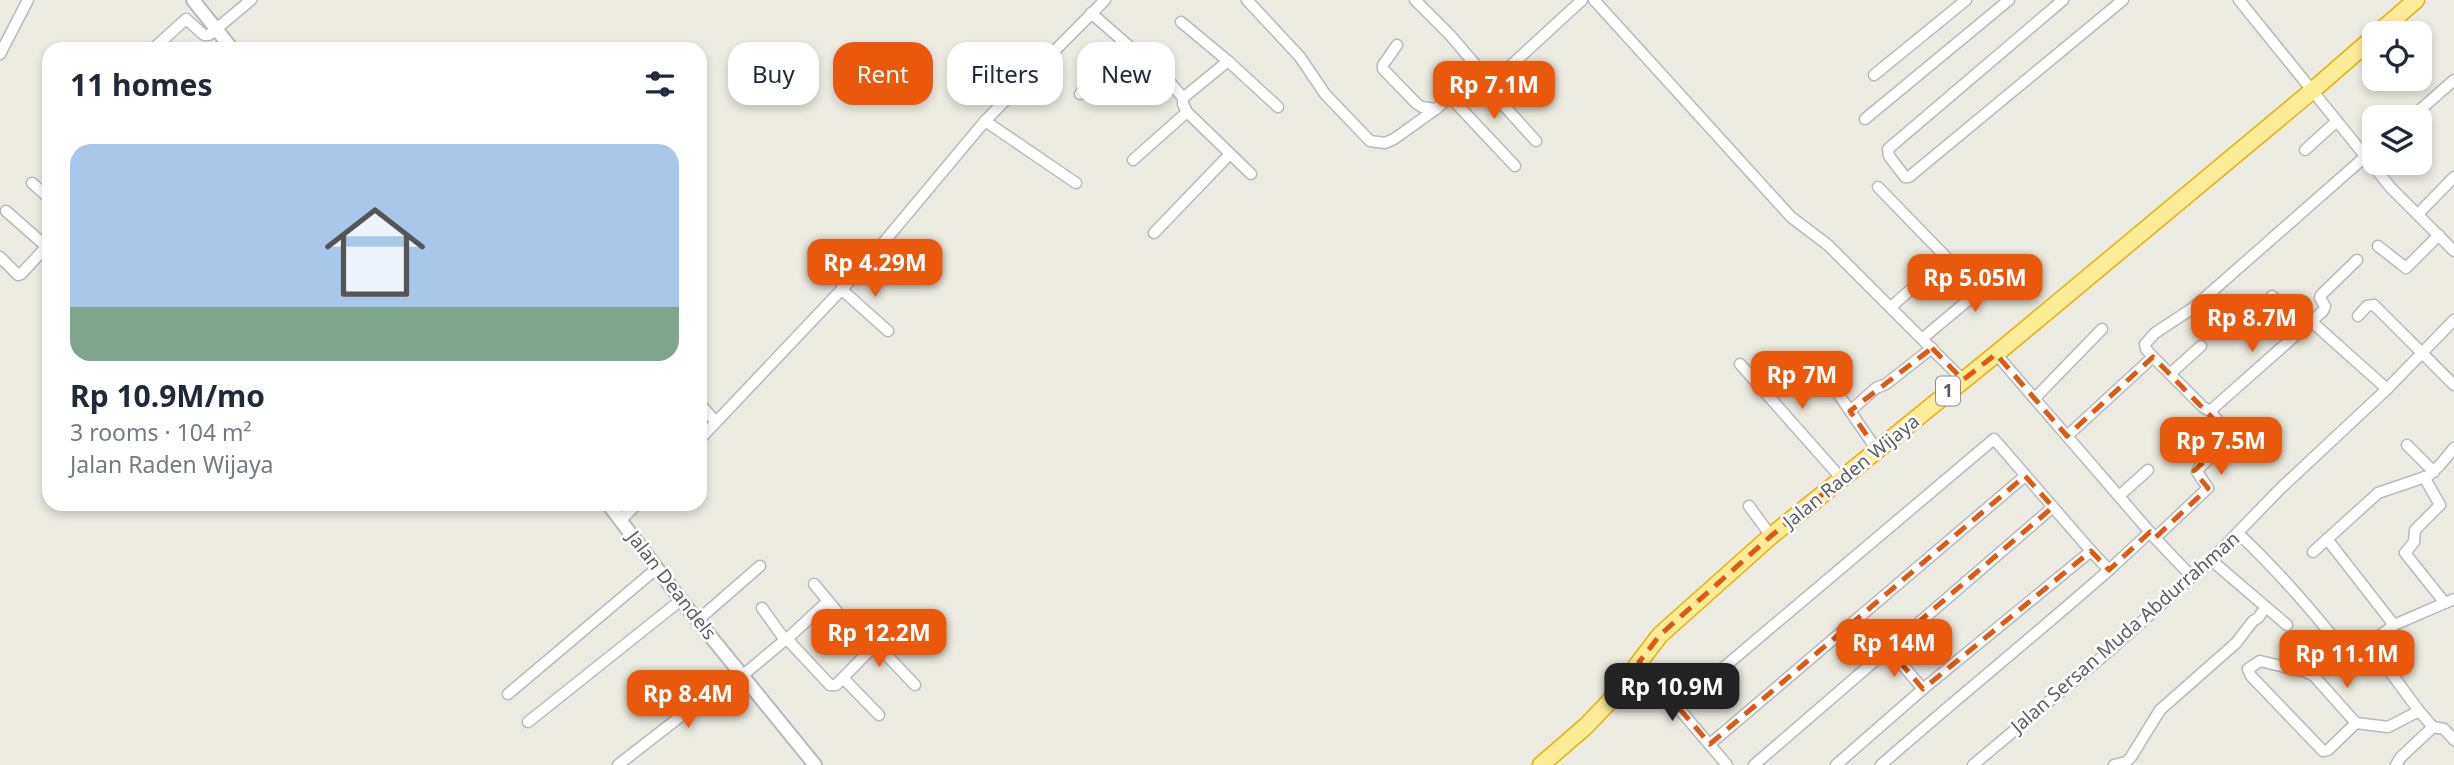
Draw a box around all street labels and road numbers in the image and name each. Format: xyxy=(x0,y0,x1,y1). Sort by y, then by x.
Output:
road number: 1 xyxy=(1936,376,1960,405)
street label: Jalan Raden Wijaya xyxy=(1776,408,1925,535)
street label: Jalan Deandels xyxy=(620,524,723,645)
street label: Jalan Sersan Muda Abdurrahman xyxy=(2004,525,2245,740)

